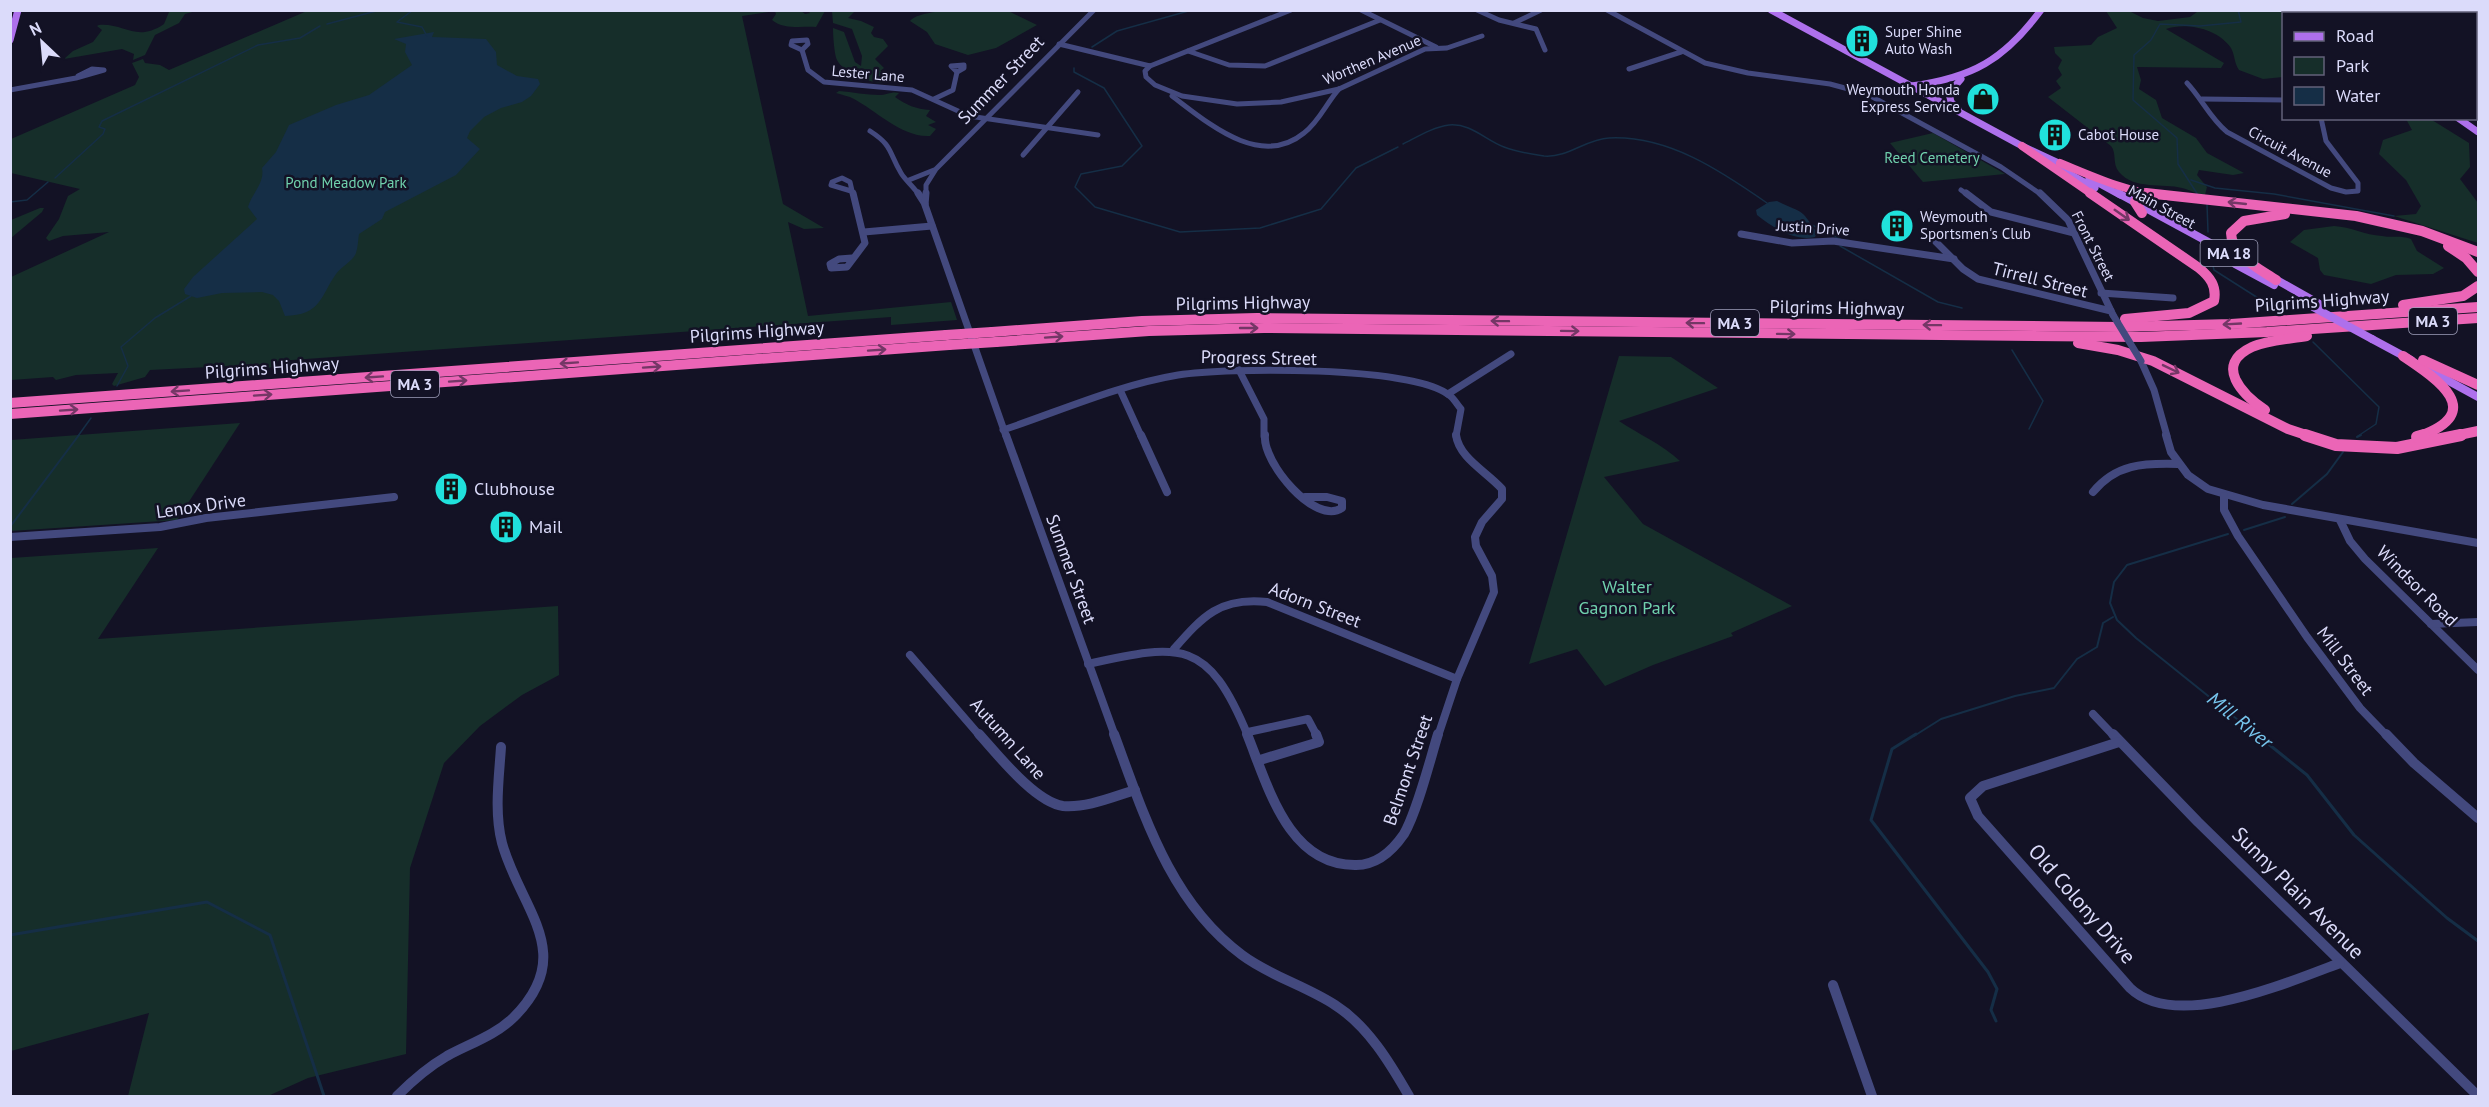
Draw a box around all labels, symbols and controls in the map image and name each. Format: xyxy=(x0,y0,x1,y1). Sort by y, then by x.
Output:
north arrow xyxy=(12,12,72,72)
legend xyxy=(2282,12,2477,120)
text: N xyxy=(26,17,45,40)
place label: Super Shine Auto Wash xyxy=(1885,22,1962,58)
building icon: Super Shine Auto Wash xyxy=(1844,23,1880,59)
text: Road xyxy=(2336,24,2374,47)
street label: Summer Street xyxy=(953,30,1049,129)
street label: Worthen Avenue xyxy=(1320,30,1424,89)
text: Park xyxy=(2336,54,2369,77)
street label: Lester Lane xyxy=(831,61,905,86)
place label: Weymouth Honda Express Service xyxy=(1846,80,1960,116)
shop icon: Weymouth Honda Express Service xyxy=(1965,81,2001,117)
text: Water xyxy=(2336,84,2380,107)
building icon: Cabot House xyxy=(2037,117,2073,153)
street label: Circuit Avenue xyxy=(2245,122,2335,182)
place label: Cabot House xyxy=(2078,125,2159,144)
park label: Reed Cemetery xyxy=(1884,148,1980,167)
park label: Pond Meadow Park xyxy=(285,173,407,192)
street label: Main Street xyxy=(2125,180,2199,233)
one-way arrow xyxy=(2228,197,2248,208)
place label: Weymouth Sportsmen's Club xyxy=(1920,207,2031,243)
street label: Front Street xyxy=(2068,207,2119,284)
building icon: Weymouth Sportsmen's Club xyxy=(1879,208,1915,244)
one-way arrow xyxy=(2113,209,2130,221)
street label: Justin Drive xyxy=(1775,215,1850,240)
road number: MA 18 xyxy=(2200,240,2258,266)
street label: Tirrell Street xyxy=(1990,257,2090,302)
street label: Pilgrims Highway xyxy=(2254,284,2391,317)
street label: Pilgrims Highway xyxy=(1175,290,1311,315)
street label: Pilgrims Highway xyxy=(1769,295,1905,320)
road number: MA 3 xyxy=(2409,308,2457,334)
road number: MA 3 xyxy=(1711,310,1759,336)
street label: Pilgrims Highway xyxy=(689,315,826,348)
one-way arrow xyxy=(1490,315,1510,327)
one-way arrow xyxy=(1685,317,1705,329)
one-way arrow xyxy=(2222,318,2242,329)
one-way arrow xyxy=(1922,320,1942,331)
one-way arrow xyxy=(1239,322,1259,334)
one-way arrow xyxy=(1560,326,1580,337)
one-way arrow xyxy=(1776,328,1796,340)
one-way arrow xyxy=(1044,332,1064,343)
one-way arrow xyxy=(867,345,886,356)
street label: Progress Street xyxy=(1201,345,1317,370)
street label: Pilgrims Highway xyxy=(204,351,341,384)
one-way arrow xyxy=(559,357,579,368)
one-way arrow xyxy=(642,361,662,372)
one-way arrow xyxy=(2161,363,2179,375)
one-way arrow xyxy=(365,371,385,382)
road number: MA 3 xyxy=(391,371,439,397)
one-way arrow xyxy=(447,375,467,386)
one-way arrow xyxy=(170,386,190,397)
one-way arrow xyxy=(253,390,273,401)
one-way arrow xyxy=(58,404,78,415)
building icon: Clubhouse xyxy=(433,471,469,507)
place label: Clubhouse xyxy=(474,477,555,500)
street label: Lenox Drive xyxy=(155,488,247,523)
building icon: Mail xyxy=(488,509,524,545)
street label: Summer Street xyxy=(1041,511,1102,627)
place label: Mail xyxy=(529,515,563,538)
street label: Windsor Road xyxy=(2372,540,2463,631)
park label: Walter Gagnon Park xyxy=(1579,575,1676,619)
street label: Adorn Street xyxy=(1266,576,1364,633)
street label: Mill Street xyxy=(2312,622,2379,700)
water label: Mill River xyxy=(2202,686,2279,755)
street label: Autumn Lane xyxy=(966,693,1051,784)
street label: Belmont Street xyxy=(1378,711,1437,828)
street label: Sunny Plain Avenue xyxy=(2227,821,2370,964)
street label: Old Colony Drive xyxy=(2023,838,2142,969)

